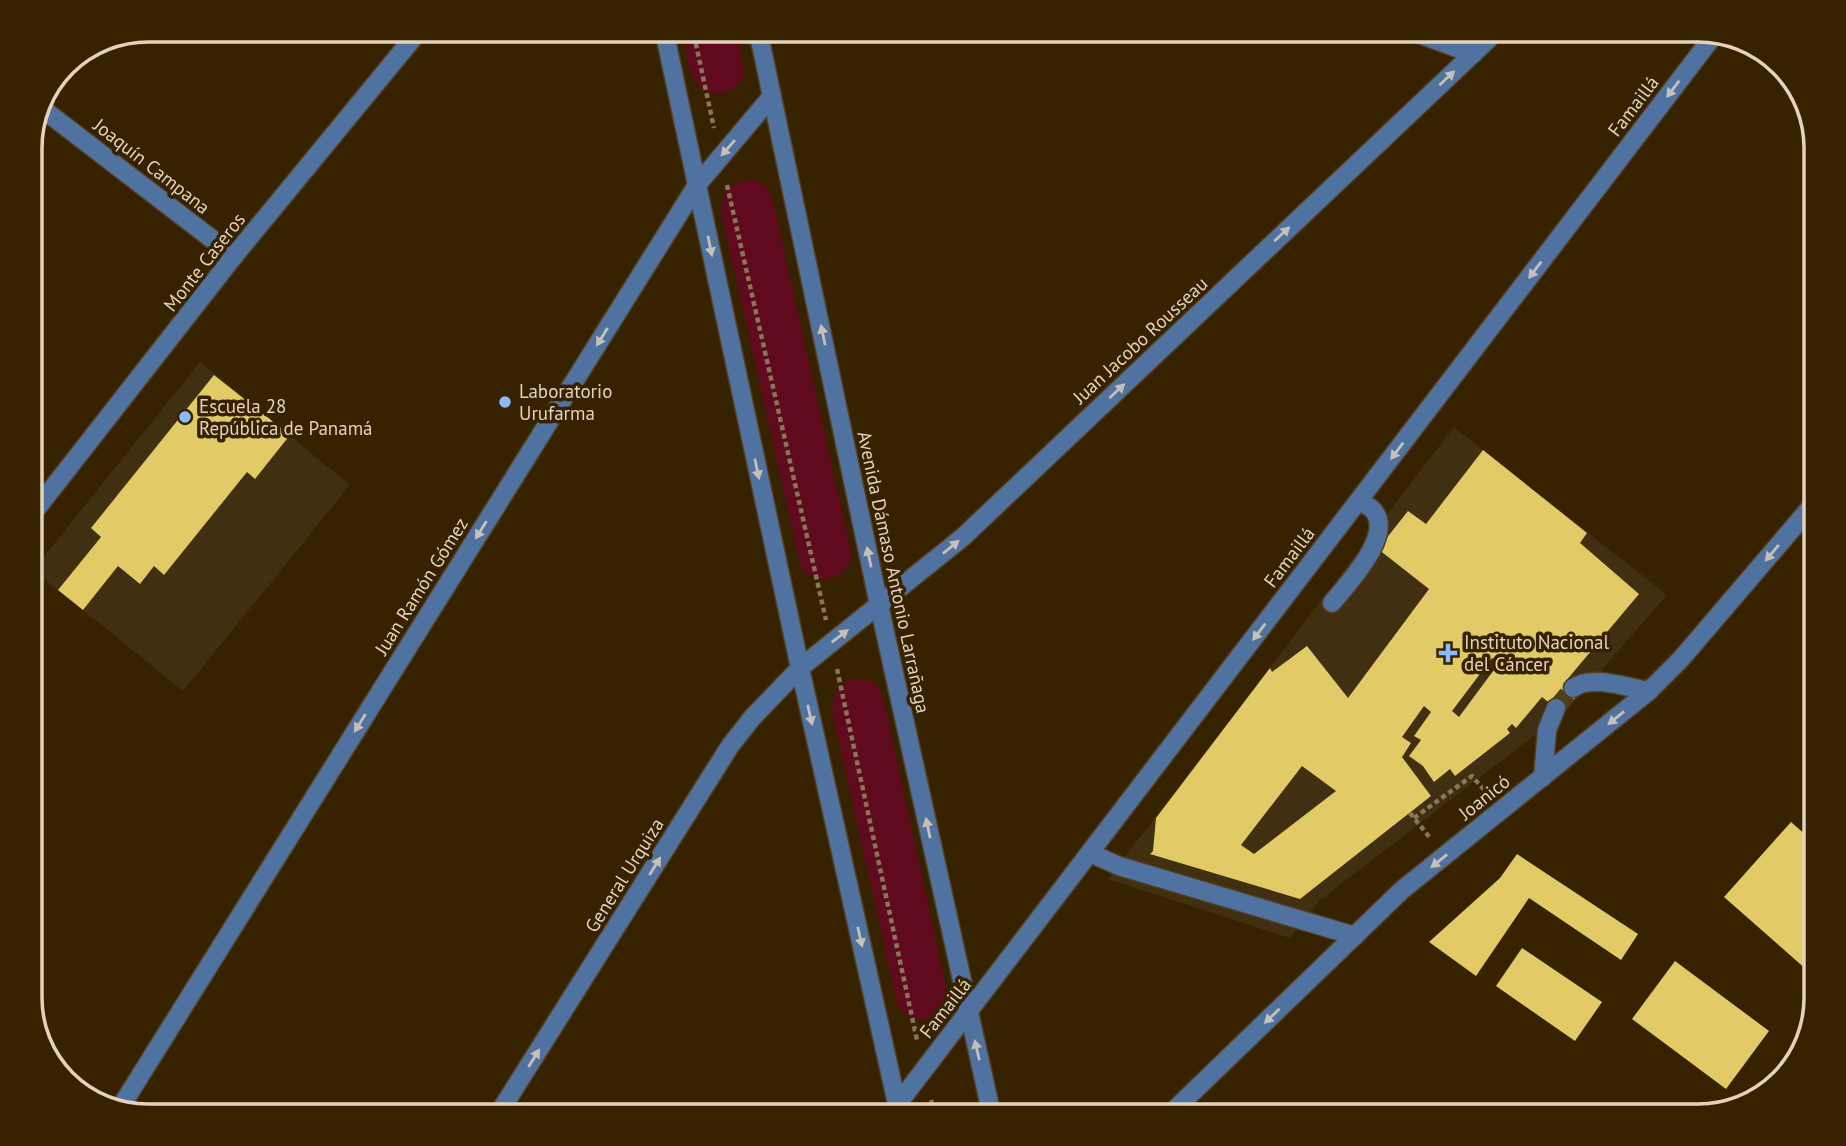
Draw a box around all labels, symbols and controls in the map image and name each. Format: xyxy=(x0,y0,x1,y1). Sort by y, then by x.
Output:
one-way arrow xyxy=(1439,70,1456,86)
street label: Famaillá xyxy=(1602,71,1664,141)
one-way arrow xyxy=(1666,80,1680,98)
street label: Joaquín Campana xyxy=(88,113,215,219)
one-way arrow xyxy=(720,139,736,157)
street label: Monte Caseros xyxy=(158,208,250,316)
one-way arrow xyxy=(1273,227,1290,243)
one-way arrow xyxy=(704,235,715,257)
one-way arrow xyxy=(1528,261,1542,279)
street label: Juan Jacobo Rousseau xyxy=(1067,271,1212,409)
one-way arrow xyxy=(817,324,828,346)
one-way arrow xyxy=(595,327,608,346)
place label: Laboratorio Urufarma xyxy=(519,379,612,425)
one-way arrow xyxy=(1108,383,1125,399)
place label: Escuela 28 República de Panamá xyxy=(199,394,373,440)
marker: Laboratorio Urufarma xyxy=(497,394,513,410)
marker: Escuela 28 República de Panamá xyxy=(177,409,193,425)
street label: Avenida Dámaso Antonio Larrañaga xyxy=(852,429,936,715)
one-way arrow xyxy=(1390,442,1404,460)
one-way arrow xyxy=(752,458,763,480)
street label: Juan Ramón Gómez xyxy=(369,513,473,660)
one-way arrow xyxy=(475,520,488,539)
street label: Famaillá xyxy=(1258,522,1320,592)
one-way arrow xyxy=(942,539,960,554)
one-way arrow xyxy=(1764,544,1780,562)
one-way arrow xyxy=(864,546,875,568)
one-way arrow xyxy=(1253,623,1267,641)
one-way arrow xyxy=(830,629,848,644)
place label: Instituto Nacional del Cáncer xyxy=(1464,630,1609,676)
marker: Instituto Nacional del Cáncer xyxy=(1438,643,1458,663)
one-way arrow xyxy=(805,704,816,726)
one-way arrow xyxy=(1607,710,1625,725)
one-way arrow xyxy=(354,713,367,732)
street label: Joanicó xyxy=(1453,769,1514,826)
street label: General Urquiza xyxy=(579,813,669,937)
one-way arrow xyxy=(923,817,934,839)
one-way arrow xyxy=(1430,853,1447,868)
one-way arrow xyxy=(648,856,661,875)
one-way arrow xyxy=(854,926,865,948)
street label: Famaillá xyxy=(914,973,976,1043)
one-way arrow xyxy=(1264,1007,1281,1023)
one-way arrow xyxy=(972,1039,983,1061)
one-way arrow xyxy=(527,1049,540,1068)

